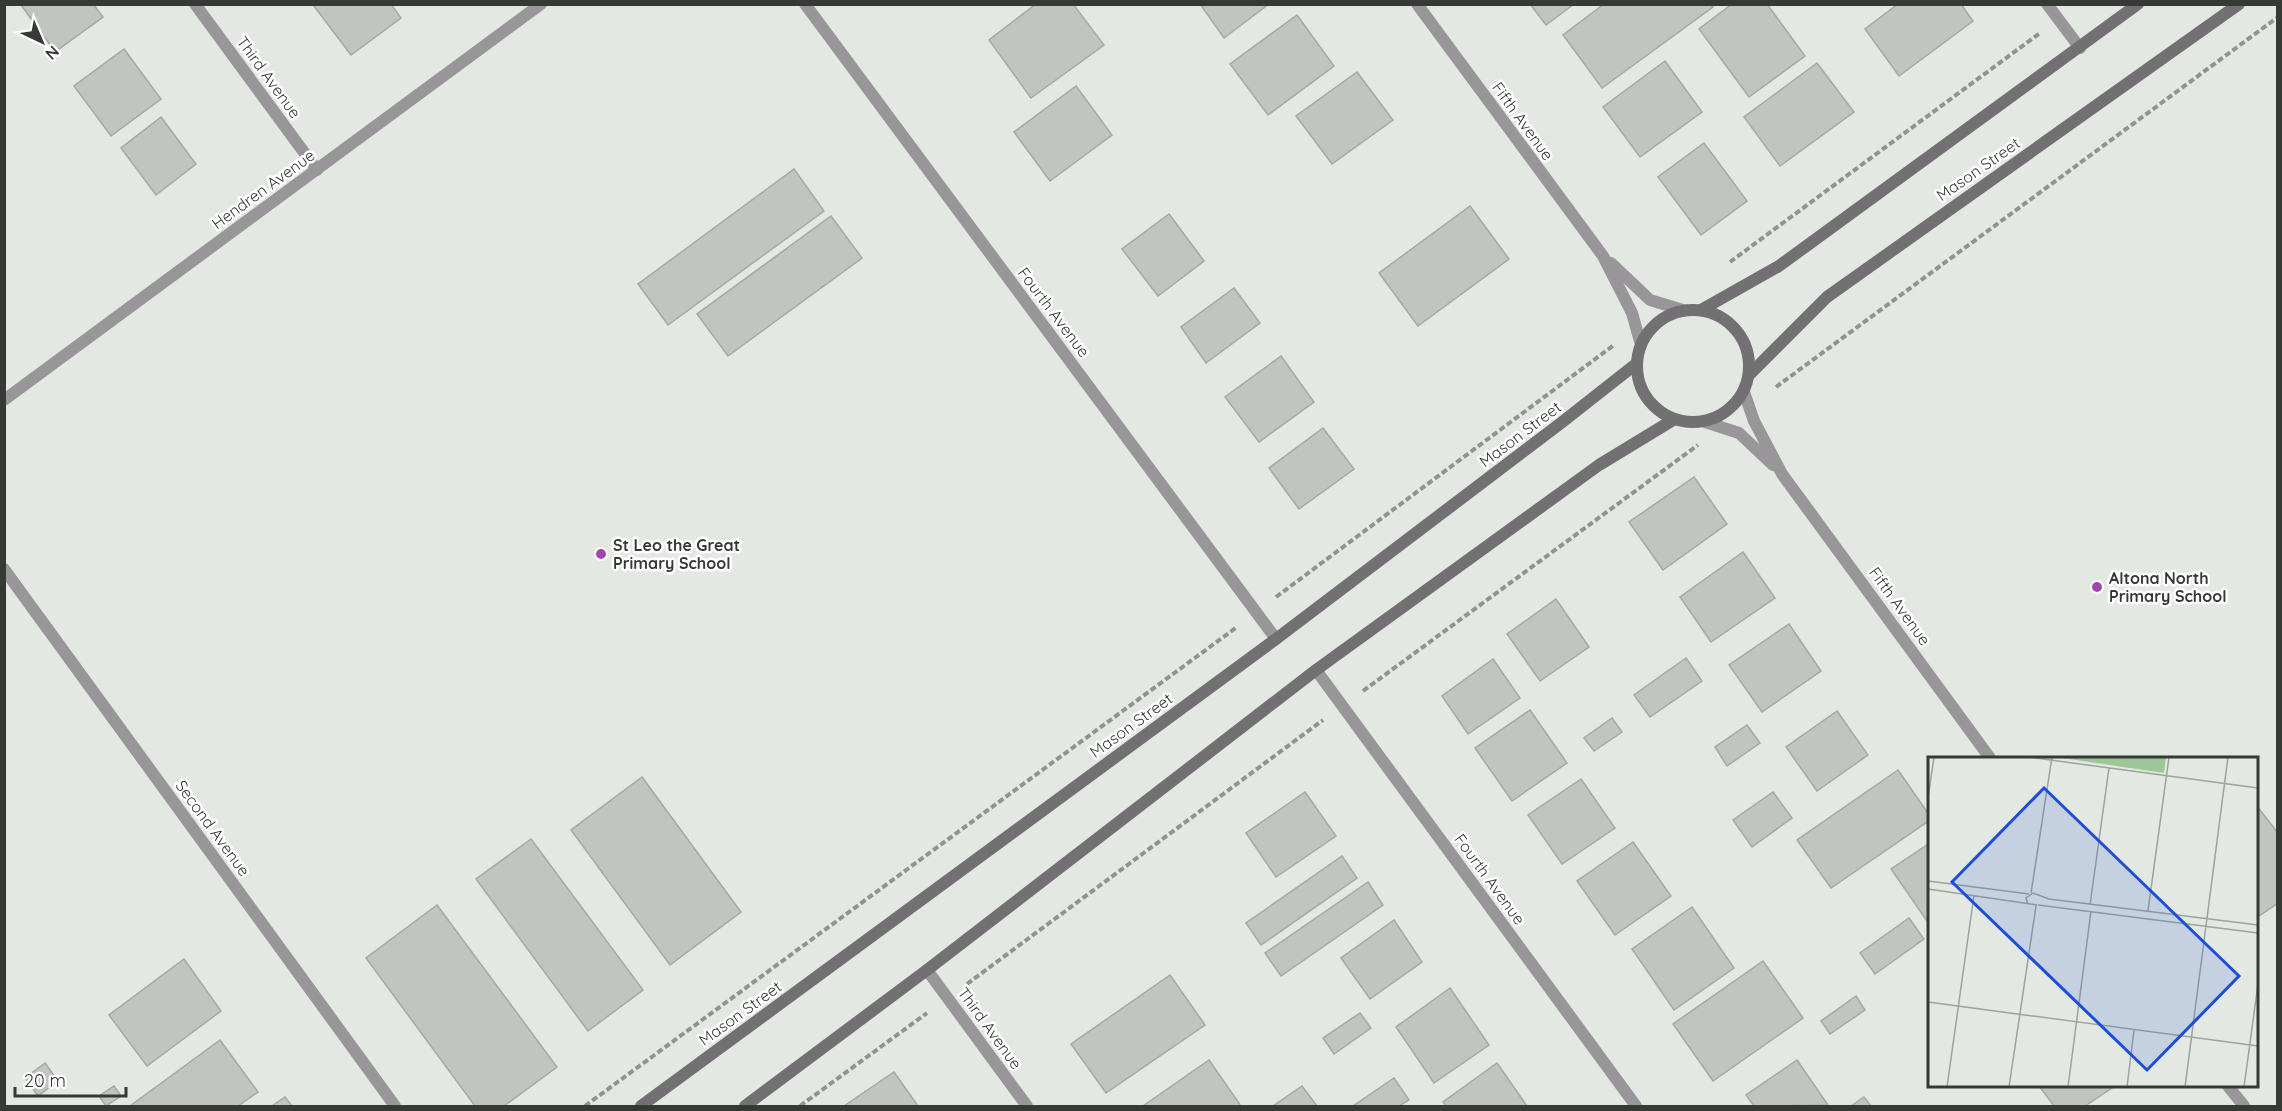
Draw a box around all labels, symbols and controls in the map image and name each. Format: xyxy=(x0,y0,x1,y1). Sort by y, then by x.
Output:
north arrow xyxy=(12,12,72,72)
street label: Third Avenue xyxy=(232,32,306,122)
text: N xyxy=(41,42,64,64)
street label: Fifth Avenue xyxy=(1488,78,1558,164)
street label: Mason Street xyxy=(1932,133,2024,205)
street label: Hendren Avenue xyxy=(207,145,319,233)
street label: Fourth Avenue xyxy=(1014,263,1094,361)
street label: Mason Street xyxy=(1475,397,1565,471)
place label: St Leo the Great Primary School xyxy=(613,535,740,573)
marker: St Leo the Great Primary School xyxy=(594,547,608,561)
street label: Fifth Avenue xyxy=(1865,563,1935,649)
place label: Altona North Primary School xyxy=(2109,568,2227,606)
marker: Altona North Primary School xyxy=(2090,580,2104,594)
street label: Mason Street xyxy=(1086,688,1176,762)
inset map xyxy=(1928,757,2258,1087)
street label: Second Avenue xyxy=(171,776,255,880)
street label: Fourth Avenue xyxy=(1450,830,1530,928)
street label: Mason Street xyxy=(695,976,785,1050)
street label: Third Avenue xyxy=(953,983,1027,1073)
scale bar xyxy=(15,1060,126,1098)
text: 20 m xyxy=(24,1069,66,1092)

